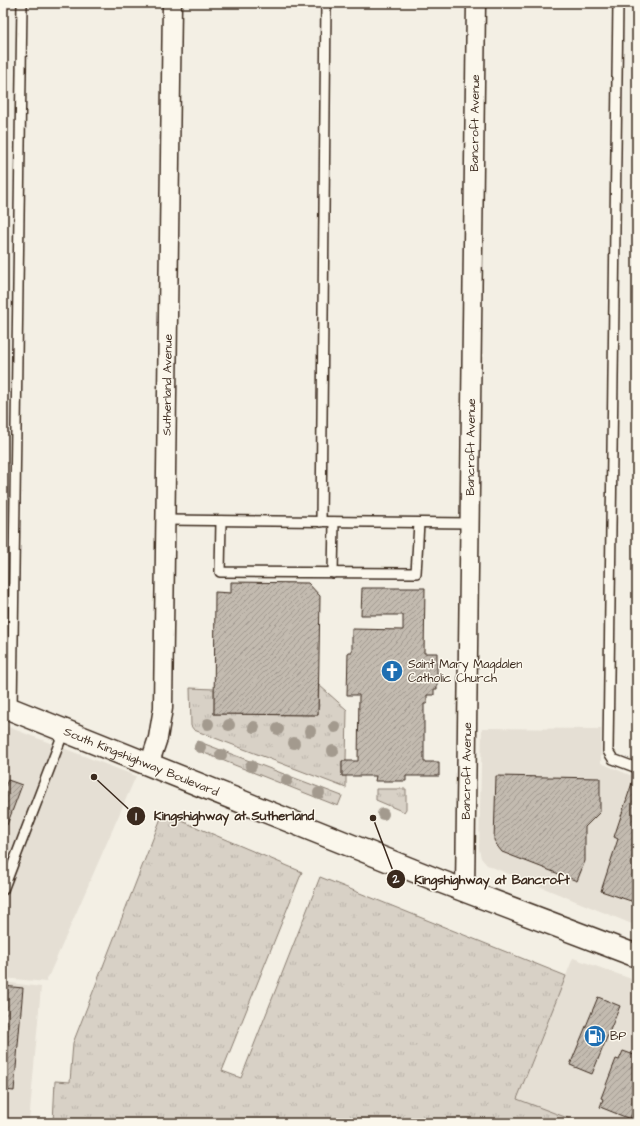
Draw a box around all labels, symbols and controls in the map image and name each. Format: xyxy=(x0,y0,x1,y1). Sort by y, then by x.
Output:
street label: Bancroft Avenue xyxy=(465,74,484,172)
street label: Sutherland Avenue xyxy=(158,333,176,436)
street label: Bancroft Avenue xyxy=(461,398,480,496)
place label: Saint Mary Magdalen Catholic Church xyxy=(408,656,522,687)
church icon: Saint Mary Magdalen Catholic Church xyxy=(379,658,405,684)
street label: Bancroft Avenue xyxy=(457,722,476,820)
street label: South Kingshighway Boulevard xyxy=(61,723,221,800)
callout: Kingshighway at Sutherland xyxy=(126,803,322,828)
text: Kingshighway at Sutherland xyxy=(154,807,314,827)
text: 1 xyxy=(135,808,137,825)
callout: Kingshighway at Bancroft xyxy=(386,867,577,892)
text: 2 xyxy=(392,871,400,888)
text: Kingshighway at Bancroft xyxy=(414,871,571,891)
fuel station icon: BP xyxy=(582,1023,608,1049)
place label: BP xyxy=(610,1028,627,1045)

